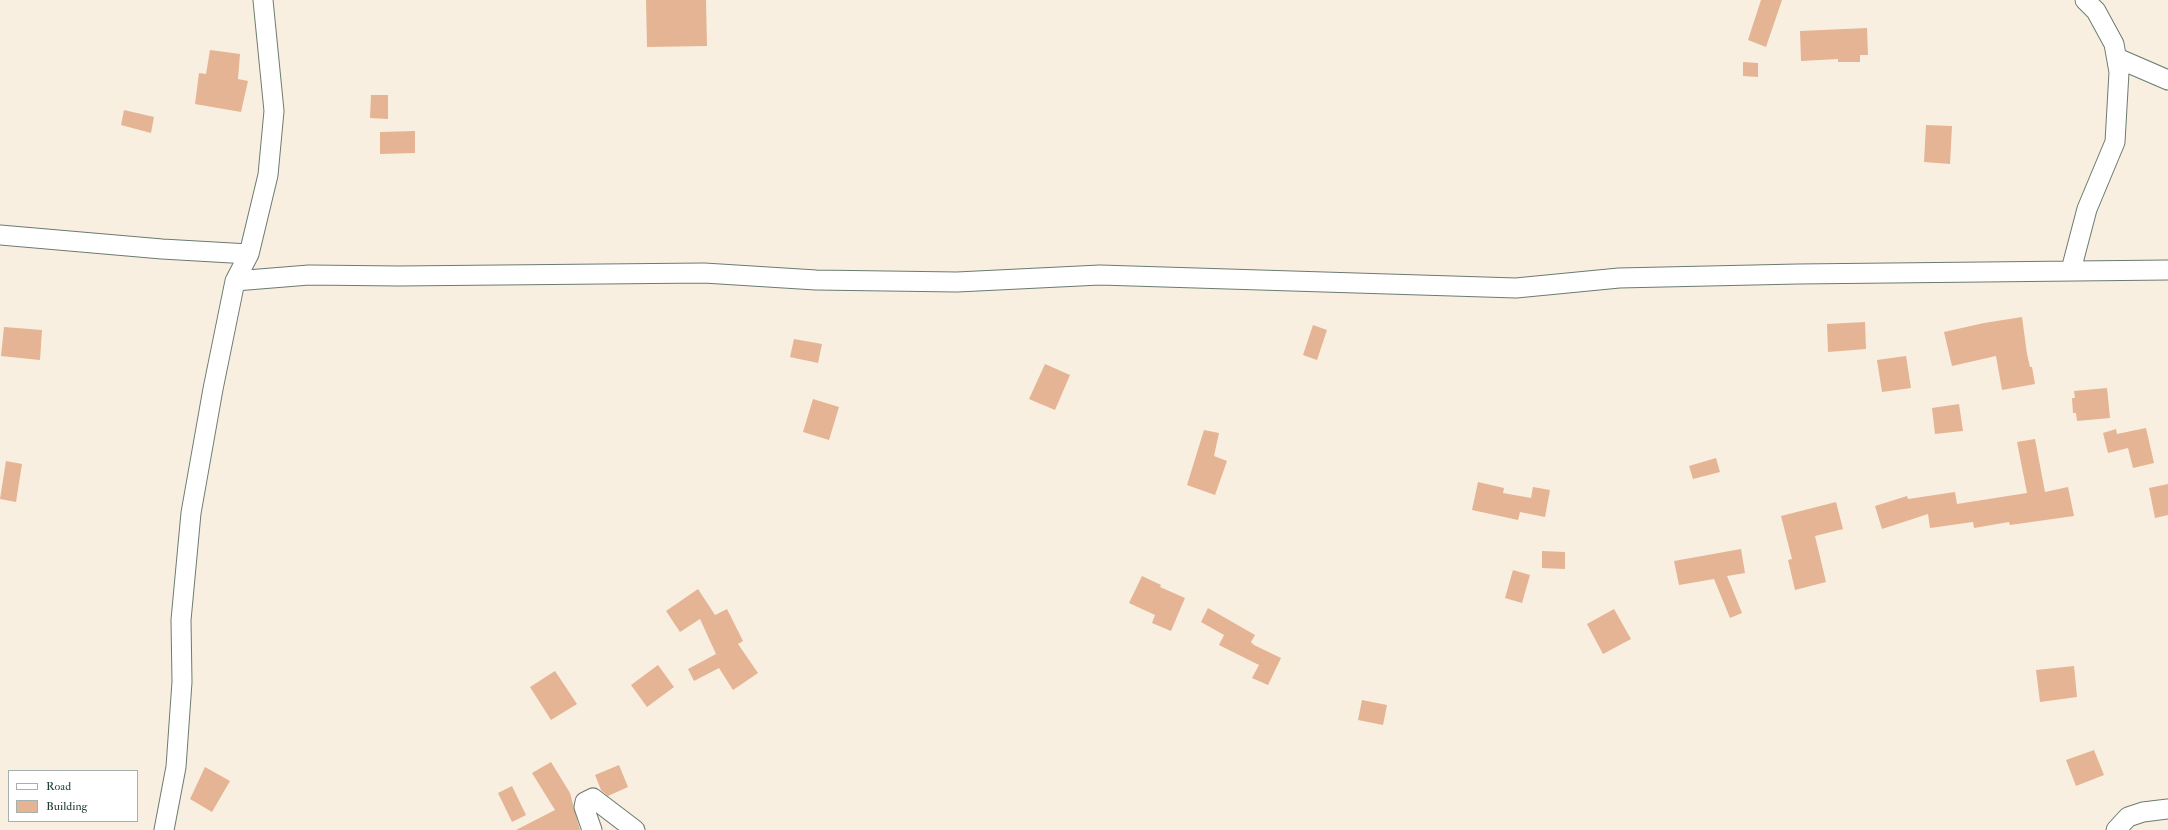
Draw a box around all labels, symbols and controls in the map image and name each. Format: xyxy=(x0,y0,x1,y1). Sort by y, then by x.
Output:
legend xyxy=(8,770,138,822)
text: Road xyxy=(46,779,71,794)
text: Building xyxy=(46,799,87,814)

